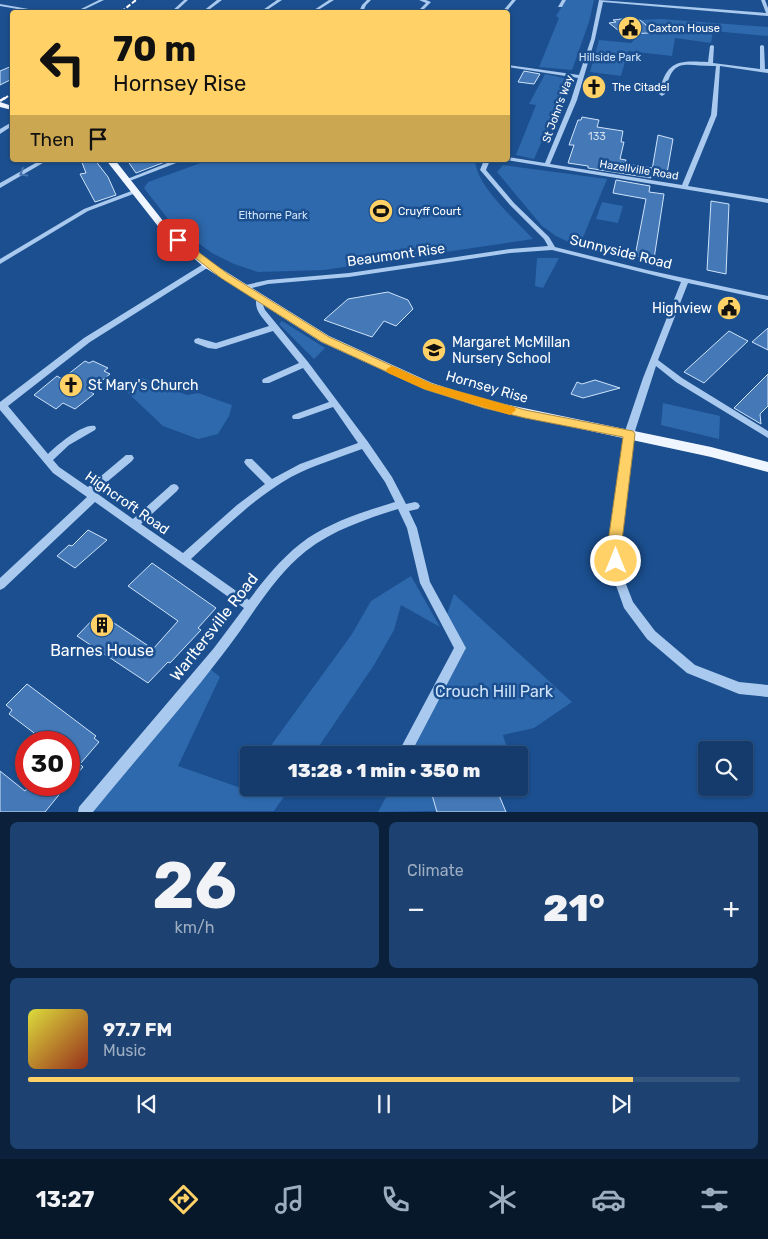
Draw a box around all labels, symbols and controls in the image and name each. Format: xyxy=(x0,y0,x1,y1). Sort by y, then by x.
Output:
public building icon: Caxton House xyxy=(617,15,643,41)
place label: Caxton House xyxy=(648,22,720,35)
text: 70 m xyxy=(113,28,196,70)
icon: left xyxy=(30,30,95,95)
park label: Hillside Park xyxy=(579,51,642,64)
text: Hornsey Rise xyxy=(113,70,246,97)
street label: St John's Way xyxy=(540,73,576,145)
church icon: The Citadel xyxy=(581,74,607,100)
place label: The Citadel xyxy=(612,81,669,94)
icon: arrive xyxy=(84,125,112,153)
text: Then xyxy=(30,128,74,151)
house number: 133 xyxy=(588,130,606,143)
street label: Hazellville Road xyxy=(598,157,680,183)
one-way arrow xyxy=(19,167,28,177)
sports icon: Cruyff Court xyxy=(368,198,394,224)
place label: Cruyff Court xyxy=(398,205,462,218)
park label: Elthorne Park xyxy=(238,209,308,222)
pin xyxy=(157,219,199,261)
icon: arrive xyxy=(164,226,192,254)
street label: Sunnyside Road xyxy=(568,231,674,273)
street label: Beaumont Rise xyxy=(346,240,446,270)
public building icon: Highview xyxy=(716,295,742,321)
place label: Highview xyxy=(652,300,712,317)
place label: Margaret McMillan Nursery School xyxy=(452,334,570,367)
school or university icon: Margaret McMillan Nursery School xyxy=(421,337,447,363)
street label: Hornsey Rise xyxy=(444,367,530,407)
church icon: St Mary's Church xyxy=(58,372,84,398)
place label: St Mary's Church xyxy=(88,377,199,394)
street label: Highcroft Road xyxy=(82,468,172,538)
position arrow xyxy=(589,534,641,586)
street label: Warltersville Road xyxy=(166,569,262,685)
building icon: Barnes House xyxy=(89,612,115,638)
place label: Barnes House xyxy=(50,641,154,660)
park label: Crouch Hill Park xyxy=(435,682,554,701)
speed limit sign: 30 xyxy=(15,731,80,796)
map controls xyxy=(698,741,753,796)
button: search xyxy=(698,741,753,796)
text: 13:28 · 1 min · 350 m xyxy=(288,759,480,782)
text: 26 xyxy=(152,847,237,924)
text: Climate xyxy=(407,861,464,880)
text: 21° xyxy=(543,885,605,931)
text: − xyxy=(407,892,425,925)
text: + xyxy=(723,892,740,925)
text: km/h xyxy=(175,918,214,937)
text: 97.7 FM xyxy=(103,1018,172,1041)
text: Music xyxy=(103,1041,146,1060)
icon: previous xyxy=(133,1090,161,1118)
icon: pause xyxy=(370,1090,398,1118)
icon: next xyxy=(607,1090,635,1118)
icon: directions xyxy=(166,1182,201,1217)
icon: music xyxy=(272,1182,307,1217)
icon: phone xyxy=(378,1182,413,1217)
icon: climate xyxy=(485,1182,520,1217)
icon: car xyxy=(591,1182,626,1217)
icon: filters xyxy=(697,1182,732,1217)
text: 13:27 xyxy=(36,1186,94,1213)

